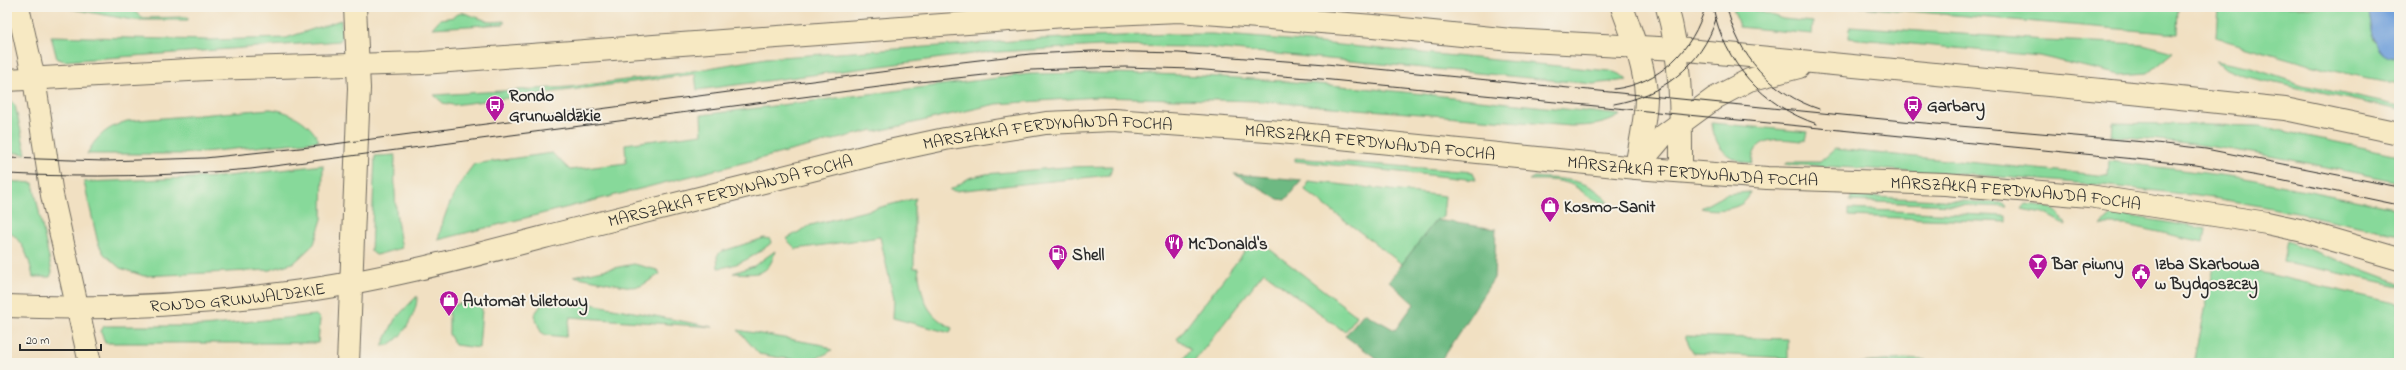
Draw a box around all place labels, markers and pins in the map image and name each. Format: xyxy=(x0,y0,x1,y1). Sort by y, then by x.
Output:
place label: Rondo Grunwaldzkie xyxy=(509,84,602,129)
bus stop icon: Rondo Grunwaldzkie xyxy=(484,94,506,122)
bus stop icon: Garbary xyxy=(1902,94,1924,122)
place label: Garbary xyxy=(1927,94,1986,121)
shop icon: Kosmo-Sanit xyxy=(1539,195,1561,223)
place label: Kosmo-Sanit xyxy=(1564,195,1656,220)
restaurant icon: McDonald's xyxy=(1163,232,1185,260)
place label: McDonald's xyxy=(1188,232,1268,257)
fuel station icon: Shell xyxy=(1047,243,1069,271)
place label: Shell xyxy=(1072,243,1104,268)
bar icon: Bar piwny xyxy=(2027,252,2049,280)
place label: Bar piwny xyxy=(2051,252,2124,279)
place label: Izba Skarbowa w Bydgoszczy xyxy=(2155,252,2259,299)
public building icon: Izba Skarbowa w Bydgoszczy xyxy=(2130,262,2152,290)
shop icon: Automat biletowy xyxy=(438,289,460,317)
place label: Automat biletowy xyxy=(463,289,588,316)

